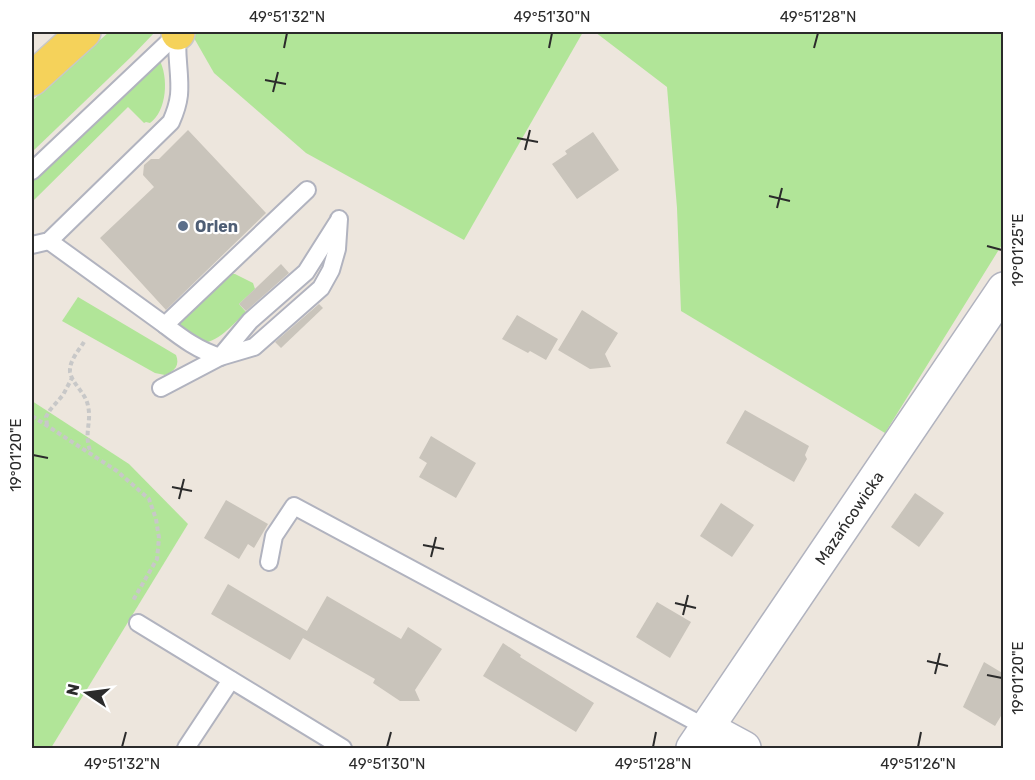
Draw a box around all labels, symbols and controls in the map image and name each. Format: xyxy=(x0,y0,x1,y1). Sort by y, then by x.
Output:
text: 49°51'32"N xyxy=(249,8,325,26)
text: 49°51'30"N xyxy=(514,8,590,26)
text: 49°51'28"N xyxy=(780,8,856,26)
text: 19°01'25"E xyxy=(1009,214,1027,286)
place label: Orlen xyxy=(195,217,238,236)
marker: Orlen xyxy=(176,219,190,233)
text: 19°01'20"E xyxy=(7,418,25,492)
street label: Mazańcowicka xyxy=(811,468,888,568)
text: 19°01'20"E xyxy=(1009,641,1027,715)
north arrow xyxy=(57,663,117,723)
text: N xyxy=(62,682,83,697)
text: 49°51'32"N xyxy=(84,755,160,773)
text: 49°51'30"N xyxy=(349,755,425,773)
text: 49°51'28"N xyxy=(615,755,691,773)
text: 49°51'26"N xyxy=(880,755,956,773)

